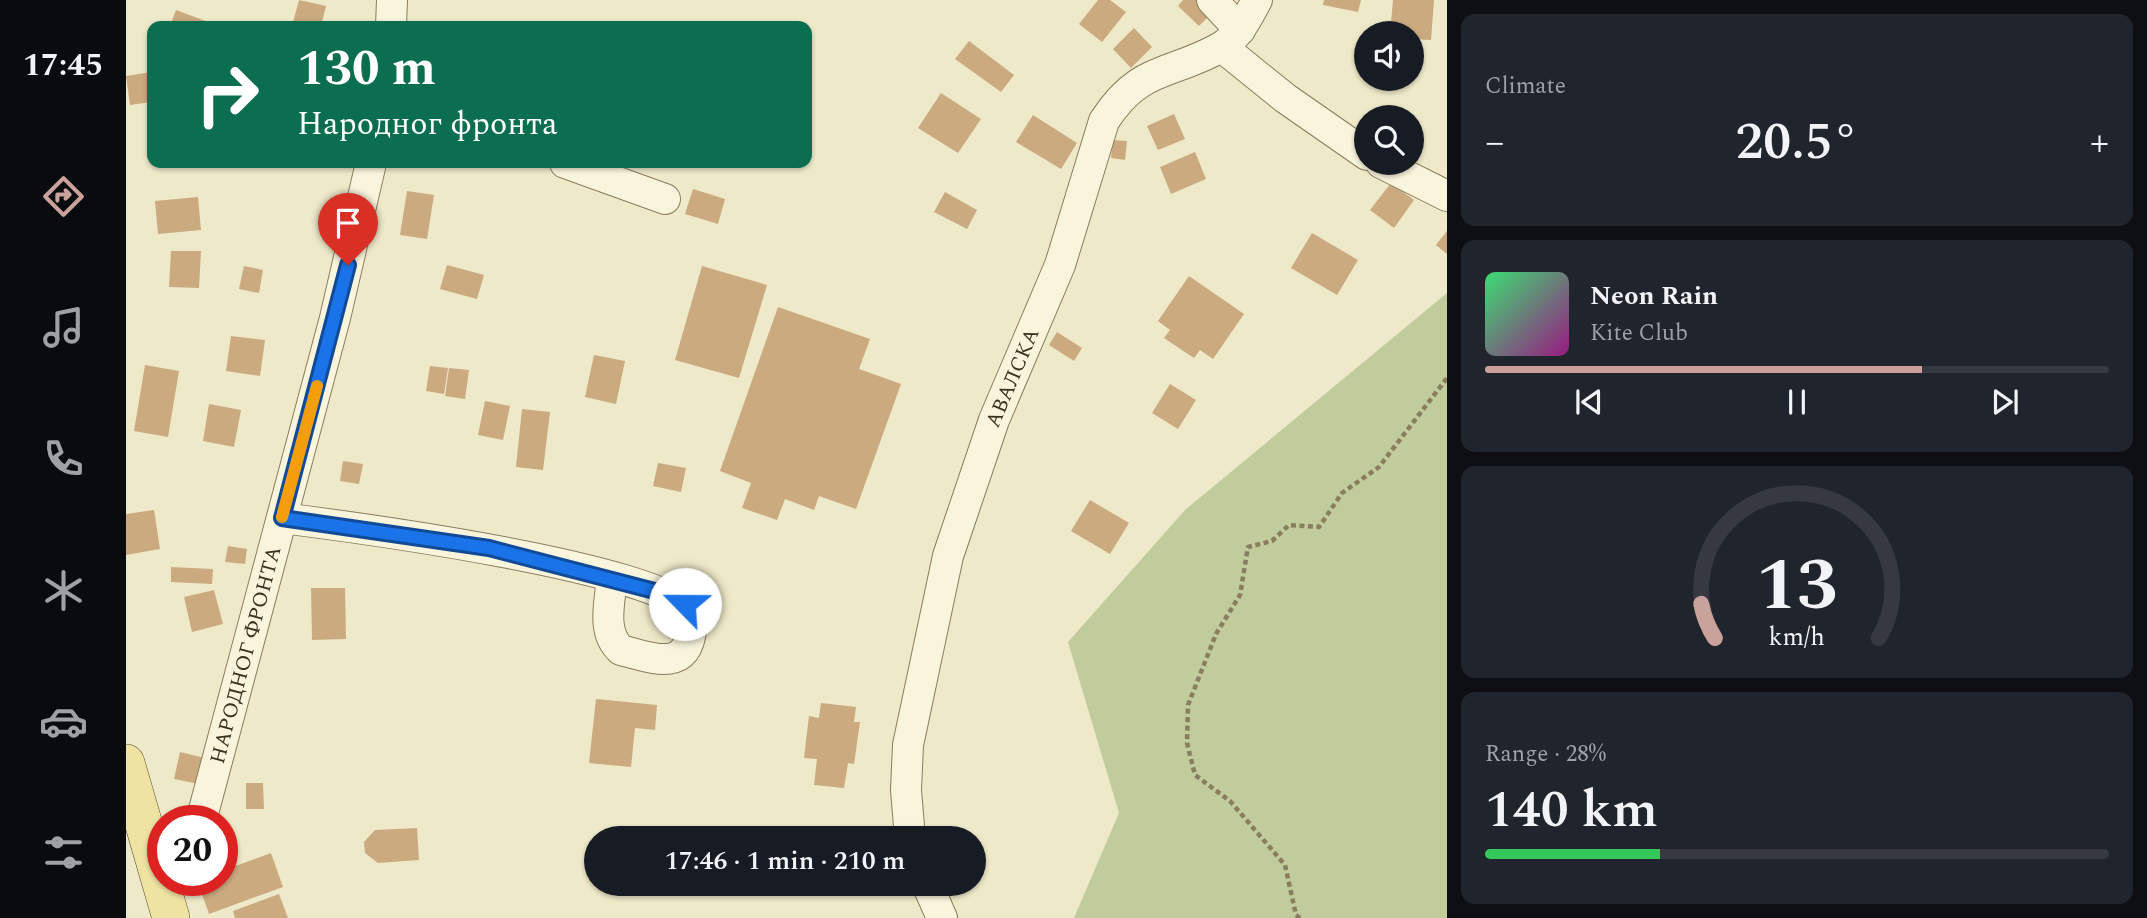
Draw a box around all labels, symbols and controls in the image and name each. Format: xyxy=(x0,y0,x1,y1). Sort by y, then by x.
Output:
map controls xyxy=(1354,21,1424,175)
button: sound xyxy=(1354,21,1424,91)
text: 130 m xyxy=(297,32,436,107)
text: 17:45 xyxy=(23,41,103,90)
icon: right xyxy=(182,49,273,140)
text: Climate xyxy=(1485,69,1566,104)
text: Народног фронта xyxy=(297,100,558,149)
text: 20.5° xyxy=(1735,103,1859,182)
button: search xyxy=(1354,105,1424,175)
text: − xyxy=(1485,114,1504,172)
text: + xyxy=(2090,114,2109,172)
icon: directions xyxy=(39,172,88,221)
pin xyxy=(318,193,378,265)
icon: arrive xyxy=(329,204,367,242)
text: Neon Rain xyxy=(1590,276,1718,316)
icon: music xyxy=(39,303,88,352)
text: Kite Club xyxy=(1590,316,1688,351)
street label: АВАЛСКА xyxy=(978,323,1048,433)
icon: previous xyxy=(1570,383,1608,421)
icon: pause xyxy=(1778,383,1816,421)
icon: next xyxy=(1986,383,2024,421)
icon: phone xyxy=(39,434,88,483)
text: 13 xyxy=(1756,531,1838,642)
street label: НАРОДНОГ ФРОНТА xyxy=(202,542,291,767)
icon: climate xyxy=(39,566,88,615)
position arrow xyxy=(648,567,722,641)
text: km/h xyxy=(1769,619,1825,657)
icon: car xyxy=(39,697,88,746)
text: Range · 28% xyxy=(1485,737,1606,772)
text: 140 km xyxy=(1485,771,1658,850)
speed limit sign: 20 xyxy=(147,805,238,896)
icon: filters xyxy=(39,828,88,877)
text: 17:46 · 1 min · 210 m xyxy=(665,841,905,881)

